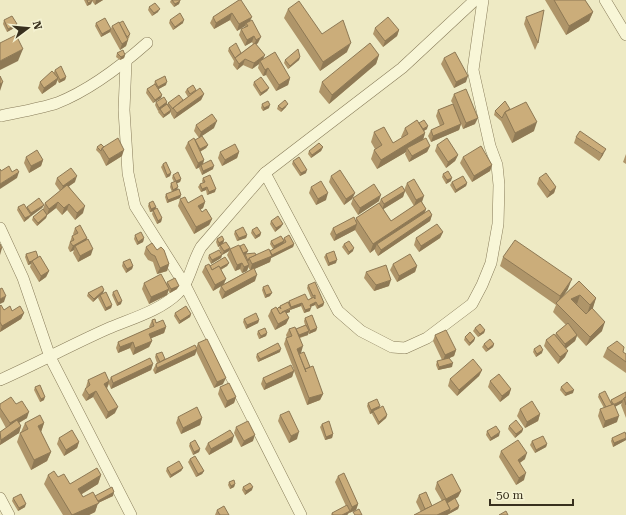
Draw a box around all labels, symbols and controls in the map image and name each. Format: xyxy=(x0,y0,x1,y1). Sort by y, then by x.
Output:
north arrow xyxy=(8,8,48,48)
text: N xyxy=(30,20,45,32)
scale bar xyxy=(490,481,573,507)
text: 50 m xyxy=(496,488,523,502)

